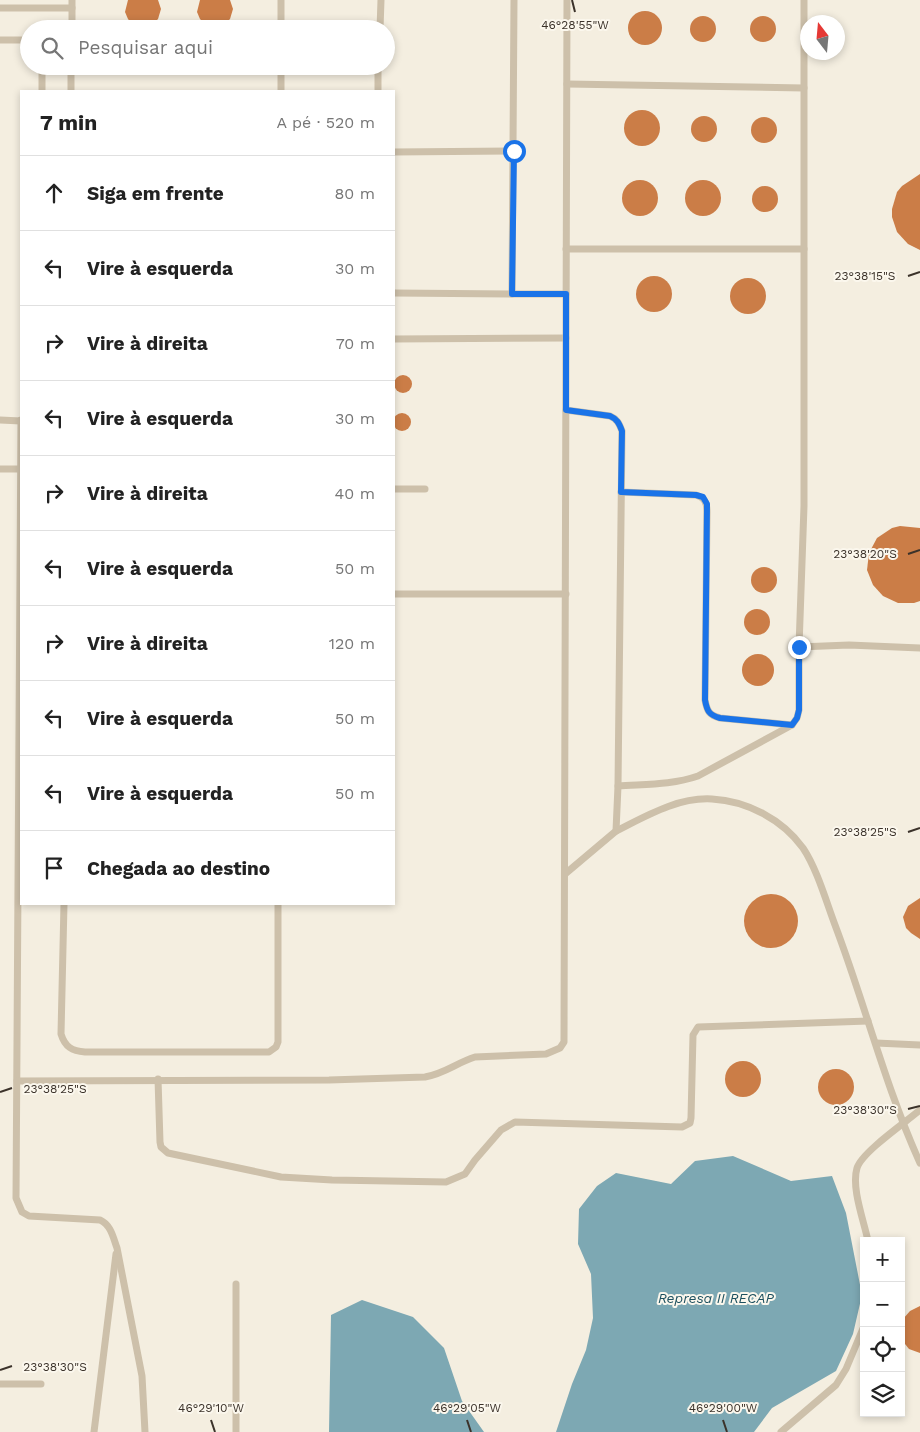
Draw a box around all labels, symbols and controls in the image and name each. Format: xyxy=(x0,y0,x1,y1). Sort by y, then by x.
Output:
north arrow xyxy=(800,15,845,60)
text: 46°28'55"W xyxy=(541,18,609,32)
search box xyxy=(20,20,395,75)
icon: search xyxy=(38,34,66,62)
text: Pesquisar aqui xyxy=(78,36,213,59)
text: 7 min xyxy=(40,110,97,135)
text: A pé · 520 m xyxy=(277,113,375,132)
route start xyxy=(503,140,526,163)
icon: ahead xyxy=(40,179,68,207)
text: Siga em frente xyxy=(87,182,224,205)
text: 80 m xyxy=(334,184,375,203)
icon: left xyxy=(40,254,68,282)
text: Vire à esquerda xyxy=(87,257,233,280)
text: 30 m xyxy=(335,259,375,278)
text: 23°38'15"S xyxy=(835,269,895,283)
icon: right xyxy=(40,329,68,357)
text: Vire à direita xyxy=(87,332,208,355)
text: 70 m xyxy=(336,334,375,353)
icon: left xyxy=(40,404,68,432)
text: Vire à esquerda xyxy=(87,407,233,430)
text: 30 m xyxy=(335,409,375,428)
icon: right xyxy=(40,479,68,507)
text: Vire à direita xyxy=(87,482,208,505)
text: 40 m xyxy=(335,484,375,503)
text: 23°38'20"S xyxy=(833,547,897,561)
icon: left xyxy=(40,554,68,582)
text: Vire à esquerda xyxy=(87,557,233,580)
text: 50 m xyxy=(335,559,375,578)
icon: right xyxy=(40,629,68,657)
text: Vire à direita xyxy=(87,632,208,655)
text: 120 m xyxy=(329,634,375,653)
route end xyxy=(788,636,811,659)
icon: left xyxy=(40,704,68,732)
text: Vire à esquerda xyxy=(87,707,233,730)
text: 50 m xyxy=(335,709,375,728)
icon: left xyxy=(40,779,68,807)
text: Vire à esquerda xyxy=(87,782,233,805)
text: 50 m xyxy=(335,784,375,803)
text: 23°38'25"S xyxy=(833,825,897,839)
icon: arrive xyxy=(40,854,68,882)
text: Chegada ao destino xyxy=(87,857,270,880)
text: 23°38'25"S xyxy=(23,1082,87,1096)
text: 23°38'30"S xyxy=(833,1103,897,1117)
map controls xyxy=(860,1237,905,1417)
button: + xyxy=(860,1237,905,1282)
button: − xyxy=(860,1282,905,1327)
water label: Represa II RECAP xyxy=(658,1290,775,1306)
button: locate xyxy=(860,1327,905,1372)
text: 23°38'30"S xyxy=(23,1360,87,1374)
button: layers xyxy=(860,1372,905,1417)
text: 46°29'10"W xyxy=(178,1401,244,1415)
text: 46°29'05"W xyxy=(433,1401,502,1415)
text: 46°29'00"W xyxy=(689,1401,758,1415)

